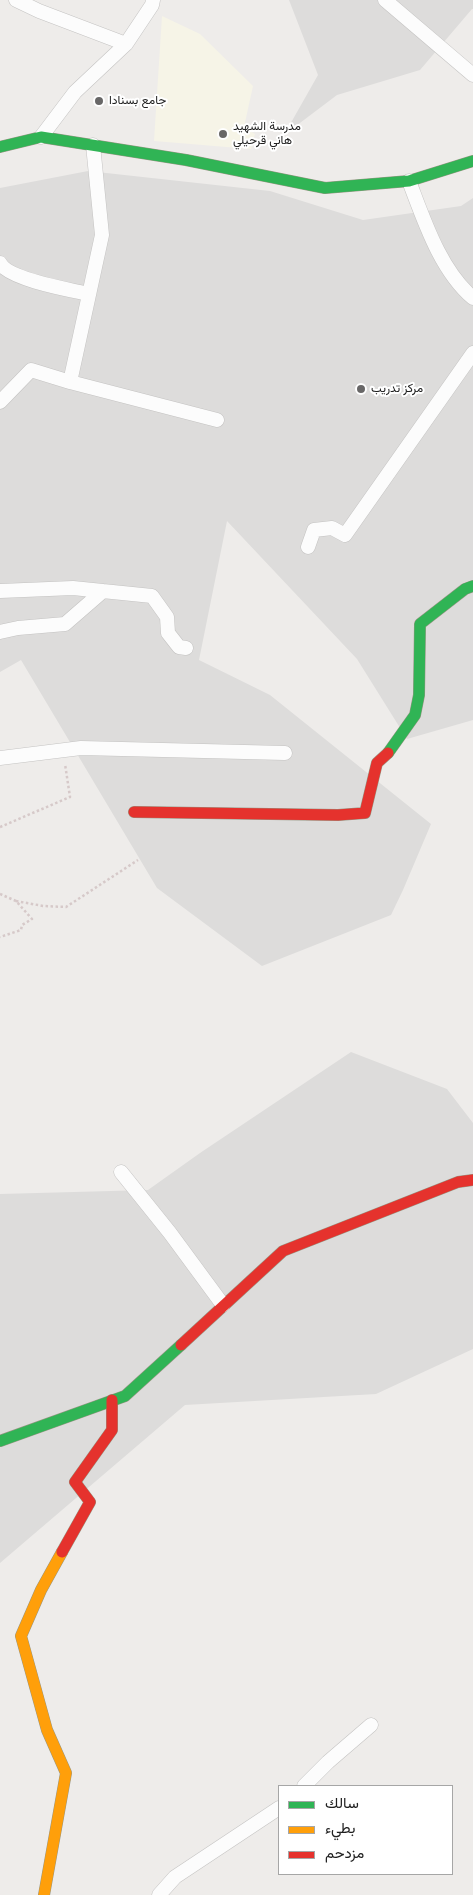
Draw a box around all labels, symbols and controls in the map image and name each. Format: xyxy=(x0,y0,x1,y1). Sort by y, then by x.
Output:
place label: جامع بسنادا xyxy=(109,94,166,108)
marker: جامع بسنادا xyxy=(93,95,105,107)
place label: مدرسة الشهيد هاني قرحيلي xyxy=(233,120,301,148)
marker: مدرسة الشهيد هاني قرحيلي xyxy=(217,128,229,140)
place label: مركز تدريب xyxy=(371,382,423,396)
marker: مركز تدريب xyxy=(355,383,367,395)
legend xyxy=(278,1785,453,1875)
text: سالك xyxy=(325,1794,359,1812)
text: بطيء xyxy=(325,1819,355,1837)
text: مزدحم xyxy=(325,1844,364,1862)

